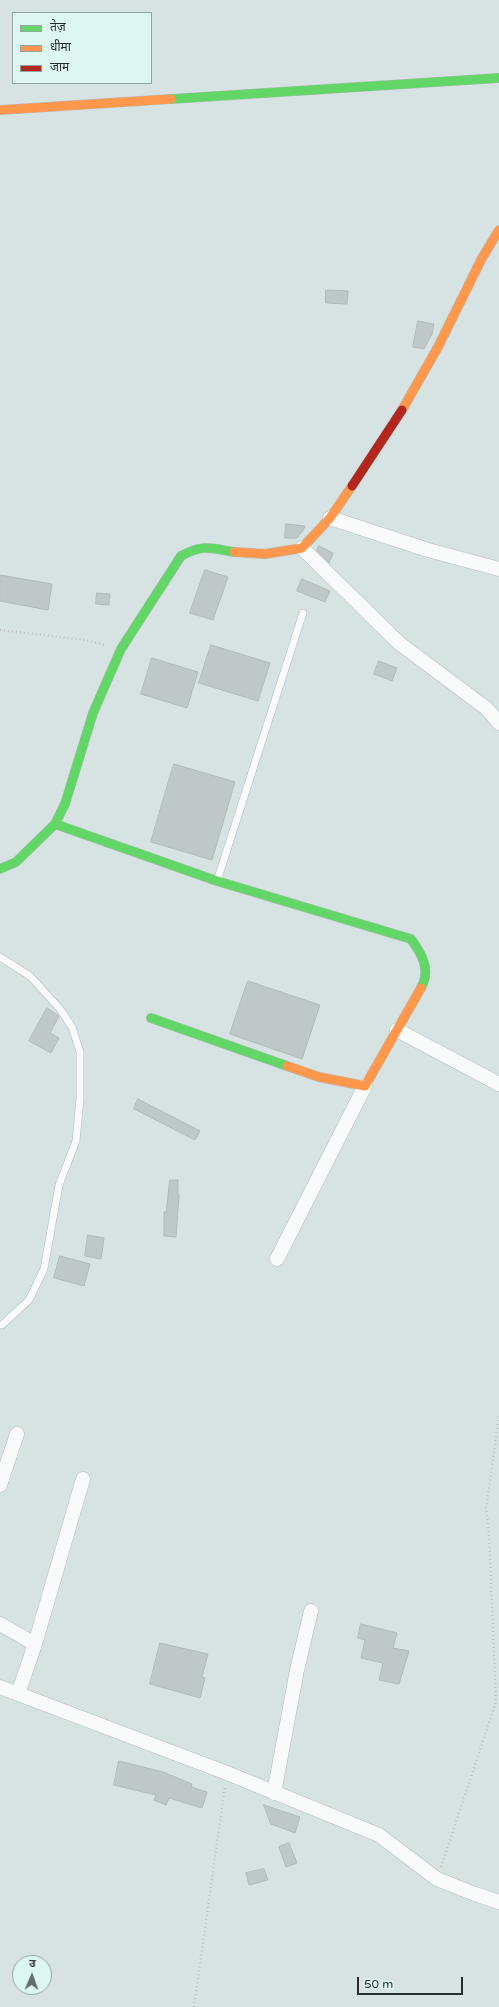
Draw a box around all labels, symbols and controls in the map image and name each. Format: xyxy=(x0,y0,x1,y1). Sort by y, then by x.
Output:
legend xyxy=(12,12,152,84)
text: तेज़ xyxy=(50,20,66,34)
text: धीमा xyxy=(50,40,71,54)
text: जाम xyxy=(50,60,69,74)
north arrow xyxy=(12,1955,52,1995)
text: उ xyxy=(29,1957,36,1970)
scale bar xyxy=(359,1969,465,1995)
text: 50 m xyxy=(364,1977,393,1991)

